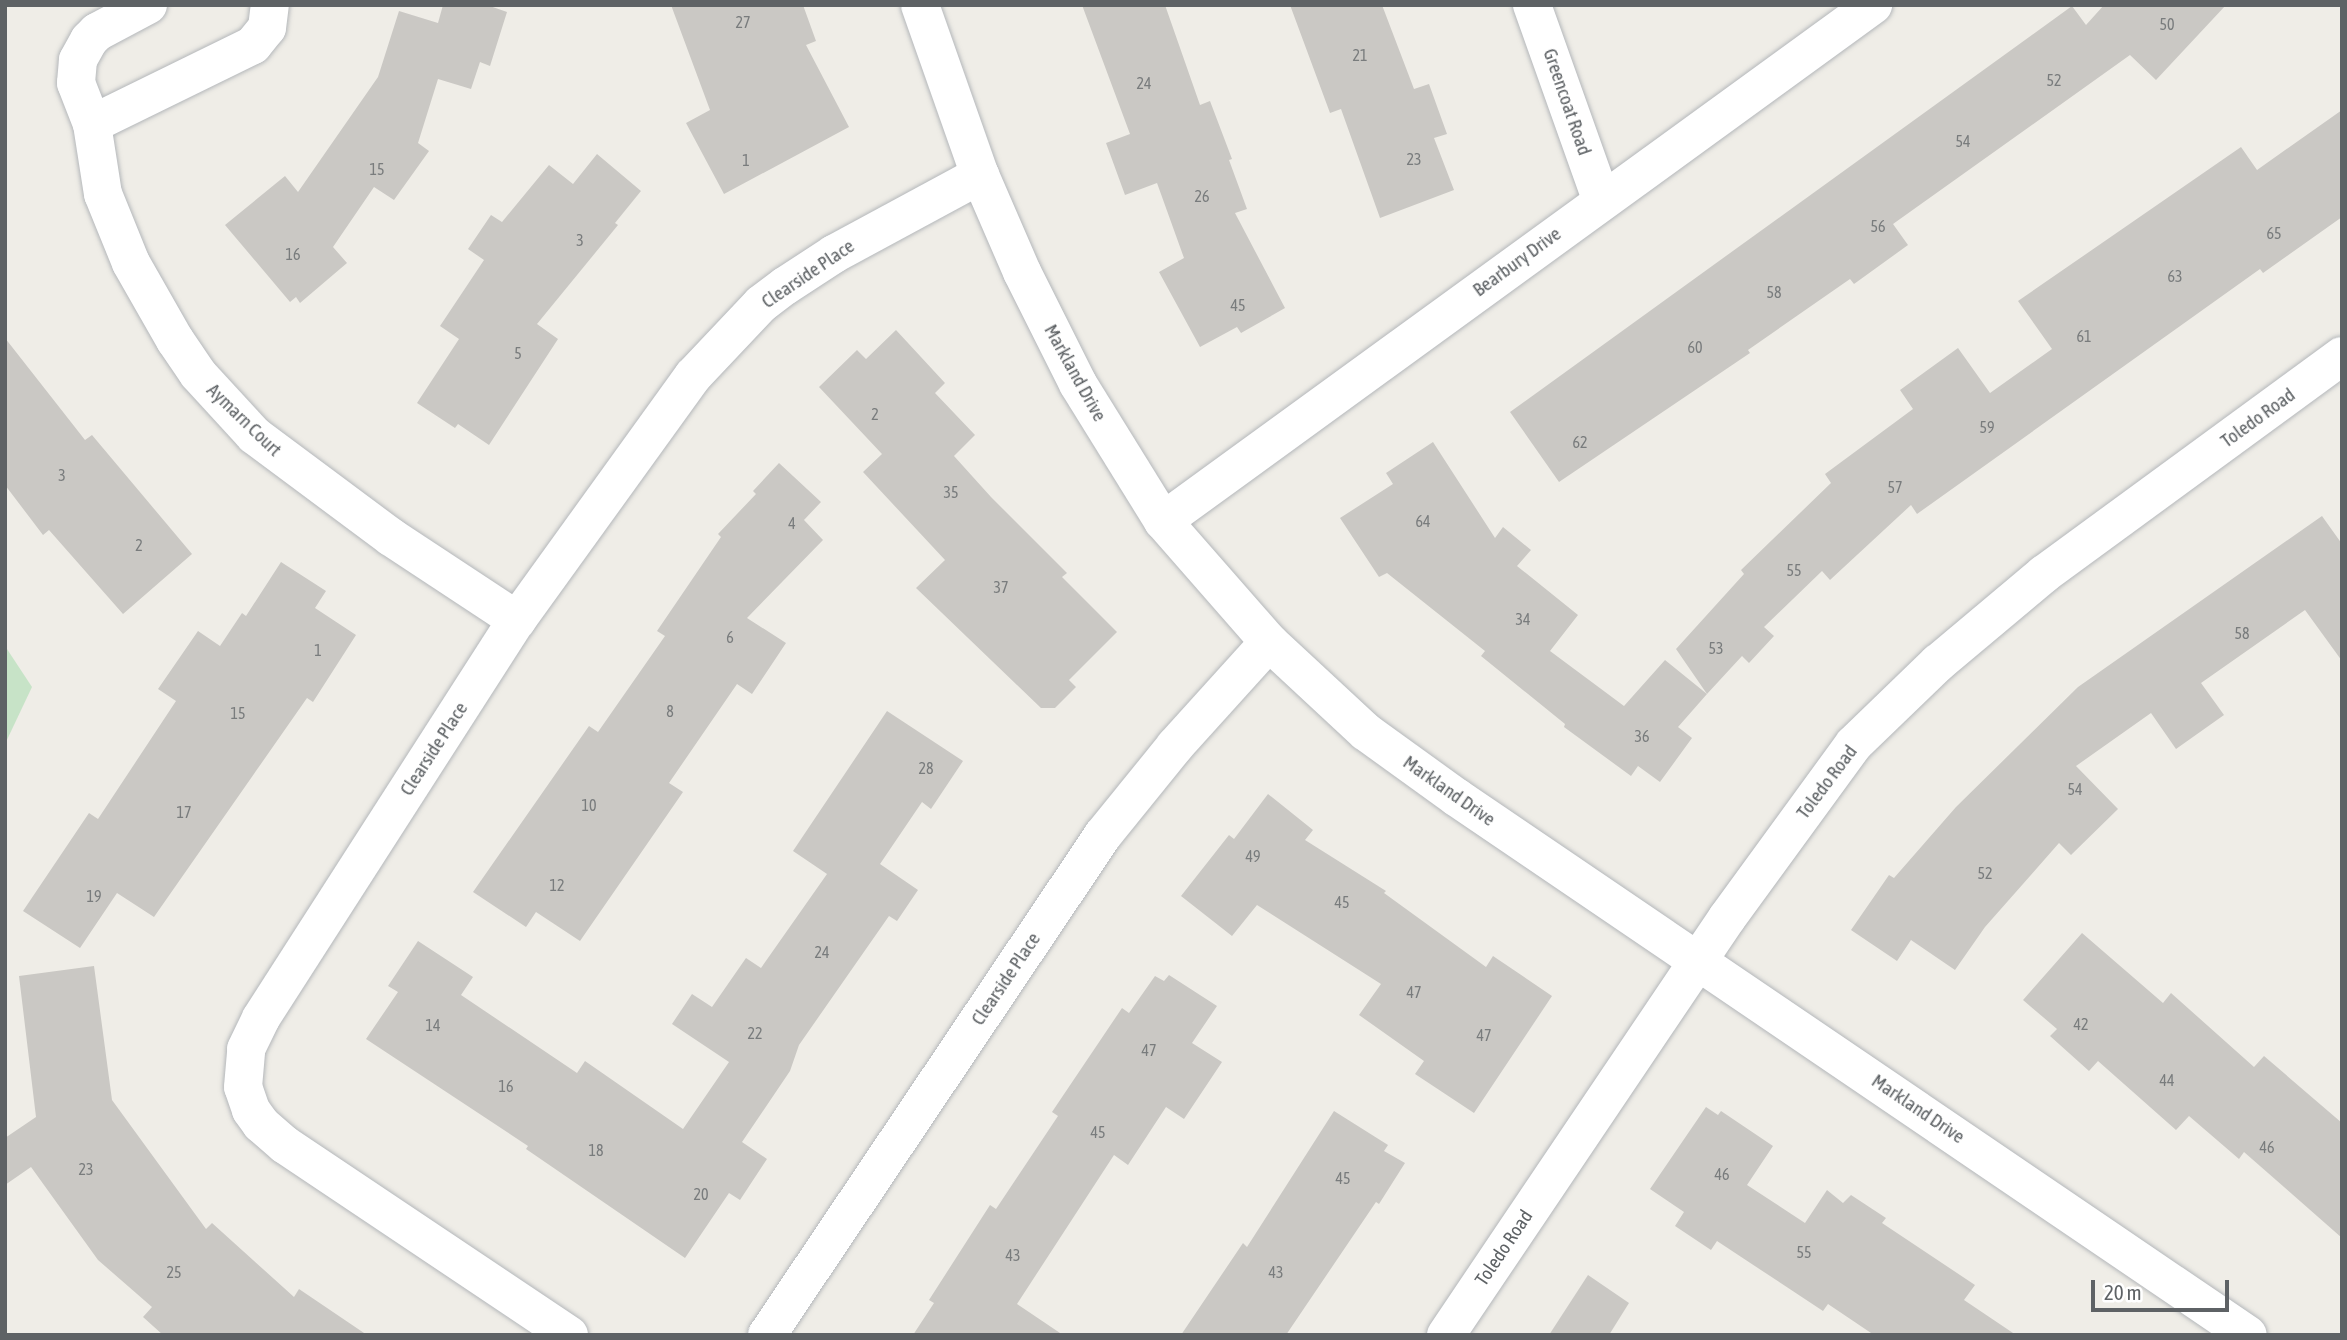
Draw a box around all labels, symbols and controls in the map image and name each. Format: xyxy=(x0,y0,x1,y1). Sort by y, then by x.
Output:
house number: 27 xyxy=(735,12,751,32)
house number: 50 xyxy=(2159,14,2175,34)
house number: 21 xyxy=(1352,45,1368,65)
street label: Greencoat Road xyxy=(1538,46,1596,158)
house number: 52 xyxy=(2046,70,2062,90)
house number: 24 xyxy=(1136,73,1152,93)
house number: 54 xyxy=(1955,131,1971,151)
house number: 23 xyxy=(1406,149,1422,169)
house number: 1 xyxy=(742,150,750,170)
house number: 15 xyxy=(369,159,385,179)
house number: 26 xyxy=(1194,186,1210,206)
house number: 56 xyxy=(1870,216,1886,236)
street label: Bearbury Drive xyxy=(1469,222,1565,302)
house number: 65 xyxy=(2266,223,2282,243)
house number: 3 xyxy=(576,230,584,250)
street label: Clearside Place xyxy=(757,235,859,313)
house number: 16 xyxy=(285,244,301,264)
house number: 63 xyxy=(2167,266,2183,286)
house number: 58 xyxy=(1766,282,1782,302)
house number: 45 xyxy=(1230,295,1246,315)
street label: Markland Drive xyxy=(1039,321,1111,425)
house number: 61 xyxy=(2076,326,2092,346)
house number: 60 xyxy=(1687,337,1703,357)
house number: 5 xyxy=(514,343,522,363)
street label: Aymarn Court xyxy=(202,379,286,461)
street label: Toledo Road xyxy=(2216,383,2300,453)
house number: 2 xyxy=(871,404,879,424)
house number: 59 xyxy=(1979,417,1995,437)
house number: 62 xyxy=(1572,432,1588,452)
house number: 3 xyxy=(58,465,66,485)
house number: 57 xyxy=(1887,477,1903,497)
house number: 35 xyxy=(943,482,959,502)
house number: 64 xyxy=(1415,511,1431,531)
house number: 4 xyxy=(788,513,796,533)
house number: 2 xyxy=(135,535,143,555)
house number: 55 xyxy=(1786,560,1802,580)
house number: 37 xyxy=(993,577,1009,597)
house number: 34 xyxy=(1515,609,1531,629)
house number: 58 xyxy=(2234,623,2250,643)
house number: 6 xyxy=(726,627,734,647)
house number: 53 xyxy=(1708,638,1724,658)
house number: 1 xyxy=(314,640,322,660)
street label: Clearside Place xyxy=(395,698,473,800)
house number: 8 xyxy=(666,701,674,721)
house number: 15 xyxy=(230,703,246,723)
house number: 36 xyxy=(1634,726,1650,746)
street label: Toledo Road xyxy=(1792,741,1862,823)
street label: Markland Drive xyxy=(1399,751,1499,831)
house number: 28 xyxy=(918,758,934,778)
house number: 54 xyxy=(2067,779,2083,799)
house number: 10 xyxy=(581,795,597,815)
house number: 17 xyxy=(176,802,192,822)
house number: 49 xyxy=(1245,846,1261,866)
house number: 52 xyxy=(1977,863,1993,883)
house number: 12 xyxy=(549,875,565,895)
house number: 19 xyxy=(86,886,102,906)
house number: 45 xyxy=(1334,892,1350,912)
street label: Clearside Place xyxy=(967,928,1045,1030)
house number: 24 xyxy=(814,942,830,962)
house number: 47 xyxy=(1406,982,1422,1002)
house number: 42 xyxy=(2073,1014,2089,1034)
house number: 14 xyxy=(425,1015,441,1035)
house number: 22 xyxy=(747,1023,763,1043)
house number: 47 xyxy=(1476,1025,1492,1045)
house number: 47 xyxy=(1141,1040,1157,1060)
street label: Markland Drive xyxy=(1867,1070,1969,1148)
house number: 44 xyxy=(2159,1070,2175,1090)
house number: 16 xyxy=(498,1076,514,1096)
house number: 45 xyxy=(1090,1122,1106,1142)
house number: 46 xyxy=(2259,1137,2275,1157)
house number: 18 xyxy=(588,1140,604,1160)
house number: 23 xyxy=(78,1159,94,1179)
house number: 46 xyxy=(1714,1164,1730,1184)
house number: 45 xyxy=(1335,1168,1351,1188)
house number: 20 xyxy=(693,1184,709,1204)
street label: Toledo Road xyxy=(1470,1206,1538,1290)
house number: 55 xyxy=(1796,1242,1812,1262)
house number: 43 xyxy=(1005,1245,1021,1265)
house number: 25 xyxy=(166,1262,182,1282)
house number: 43 xyxy=(1268,1262,1284,1282)
scale bar xyxy=(2095,1266,2233,1310)
text: 20 m xyxy=(2104,1280,2142,1304)

